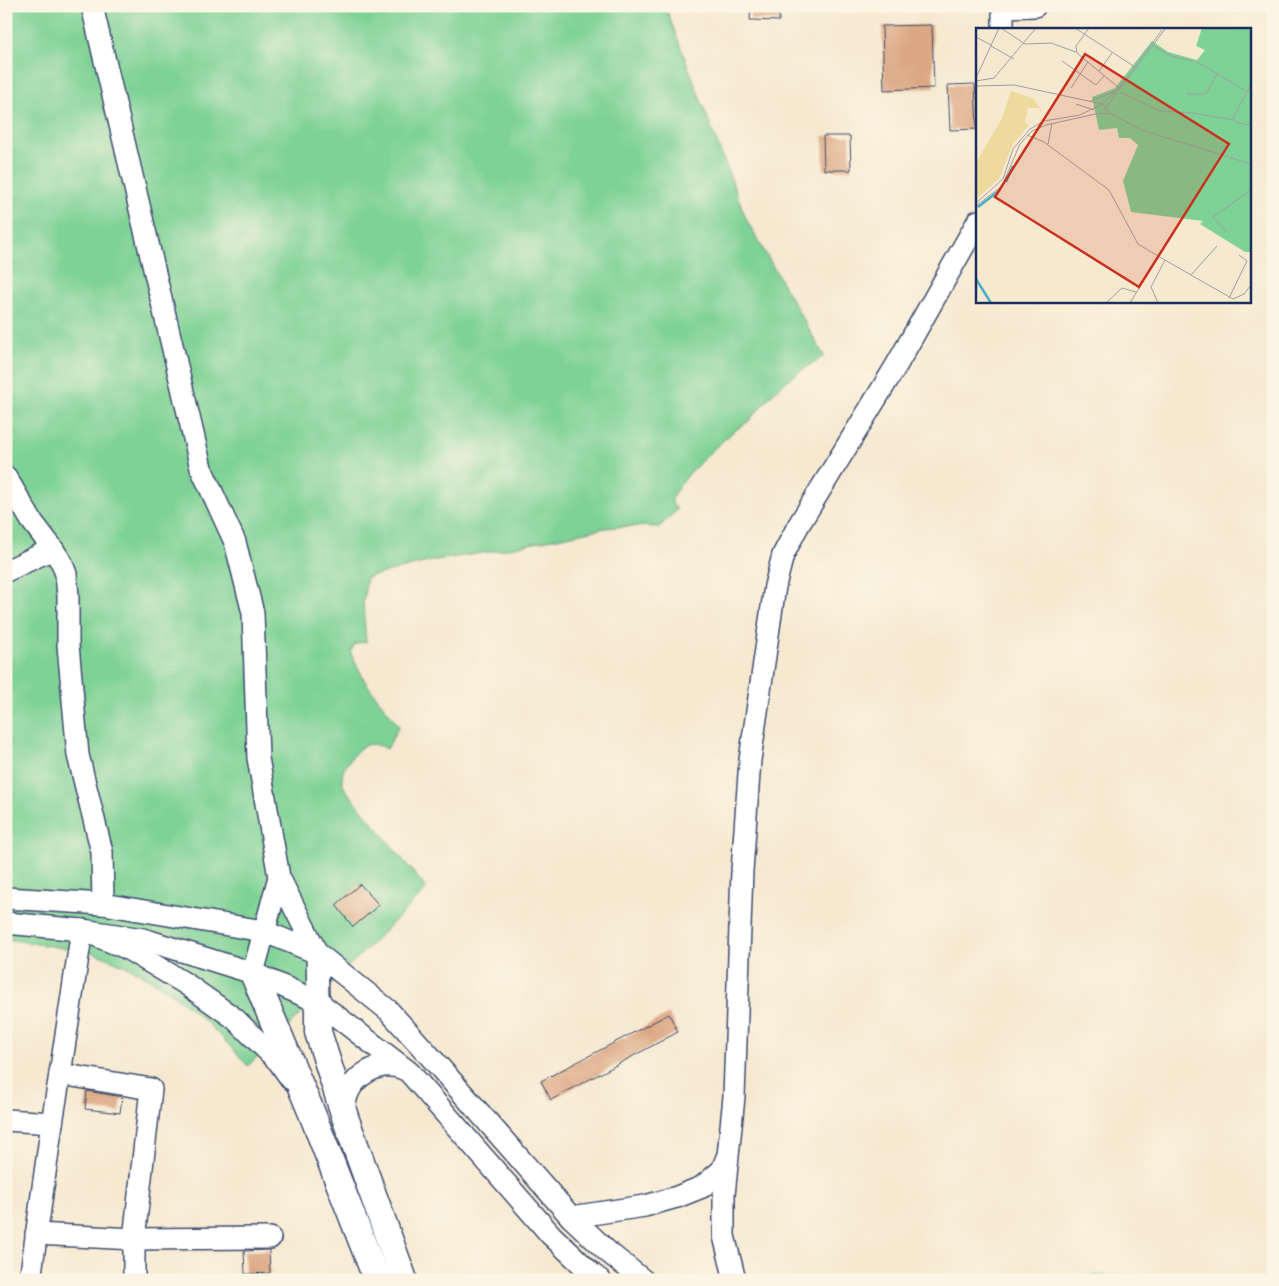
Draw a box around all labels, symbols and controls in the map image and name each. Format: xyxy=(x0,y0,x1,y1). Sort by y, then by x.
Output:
inset map xyxy=(976,28,1252,302)

